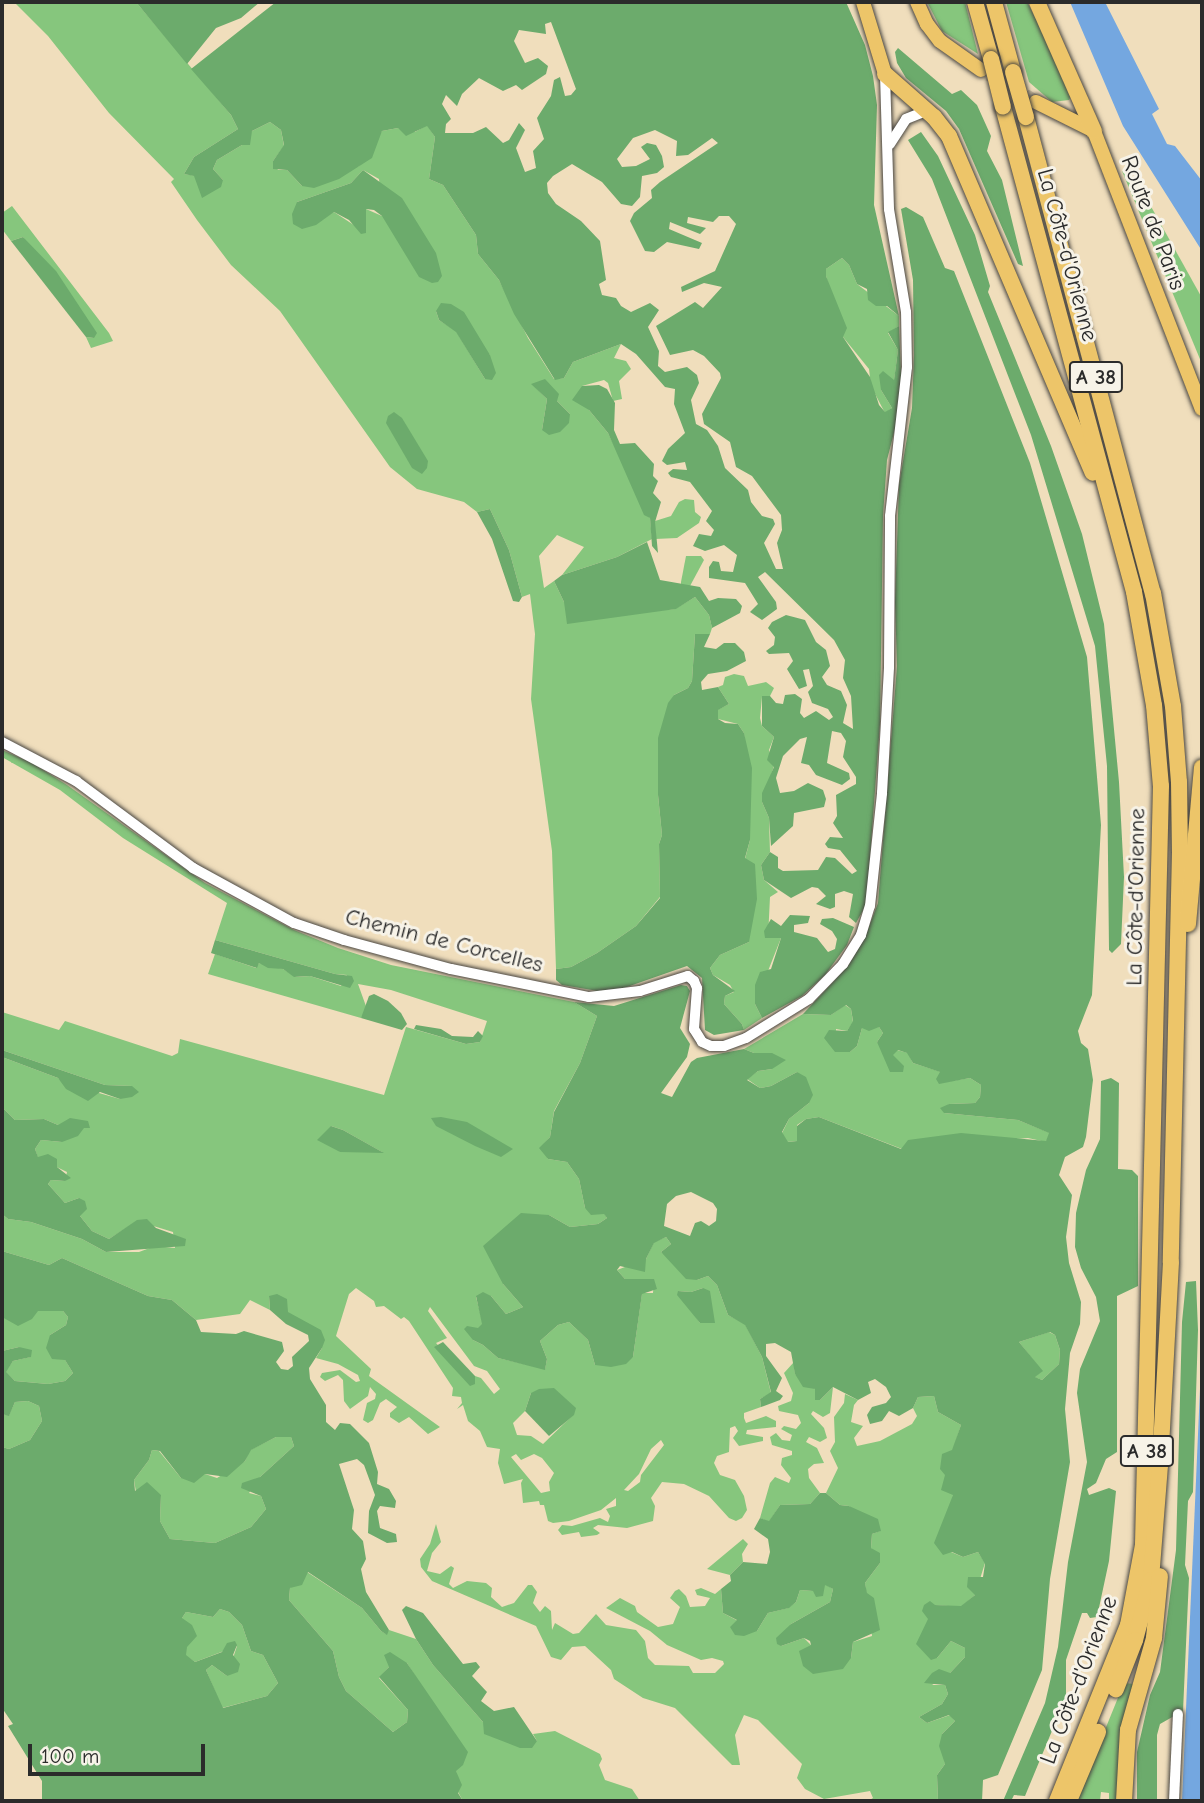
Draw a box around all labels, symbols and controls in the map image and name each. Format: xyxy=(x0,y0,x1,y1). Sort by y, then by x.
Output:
street label: Route de Paris xyxy=(1115,152,1191,294)
street label: La Côte-d'Orienne xyxy=(1031,166,1103,344)
road number: A 38 xyxy=(1068,360,1124,394)
street label: La Côte-d'Orienne xyxy=(1121,808,1151,986)
street label: Chemin de Corcelles xyxy=(342,903,546,979)
road number: A 38 xyxy=(1119,1434,1175,1468)
street label: La Côte-d'Orienne xyxy=(1034,1592,1124,1768)
scale bar xyxy=(32,1730,208,1774)
text: 100 m xyxy=(41,1744,99,1768)

